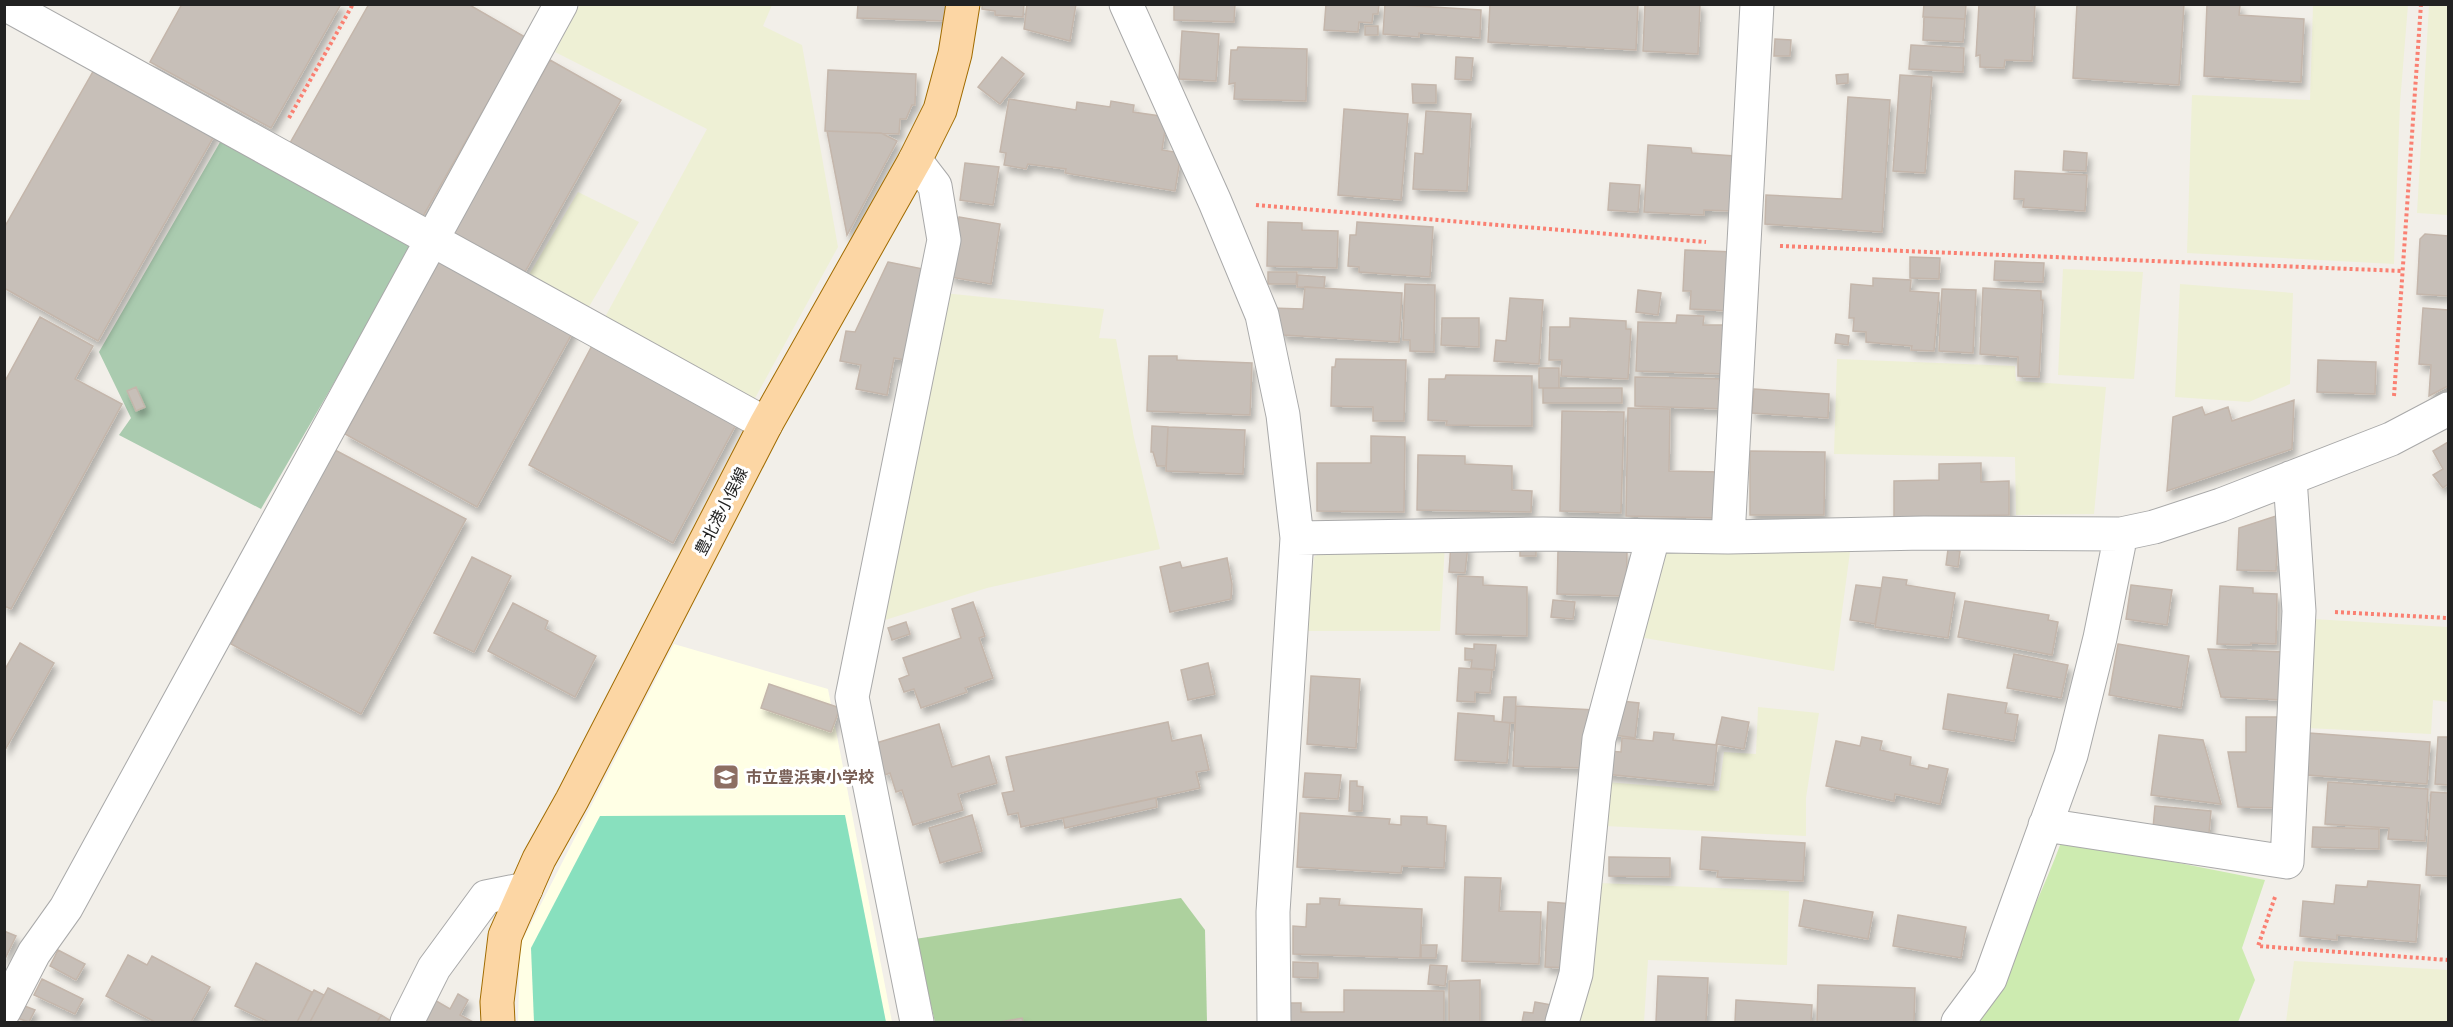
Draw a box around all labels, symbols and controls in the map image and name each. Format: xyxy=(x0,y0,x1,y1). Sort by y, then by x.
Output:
street label: 豊北港小俣線 xyxy=(690,464,752,558)
school or university icon: 市立豊浜東小学校 xyxy=(711,762,741,792)
place label: 市立豊浜東小学校 xyxy=(746,767,874,787)

